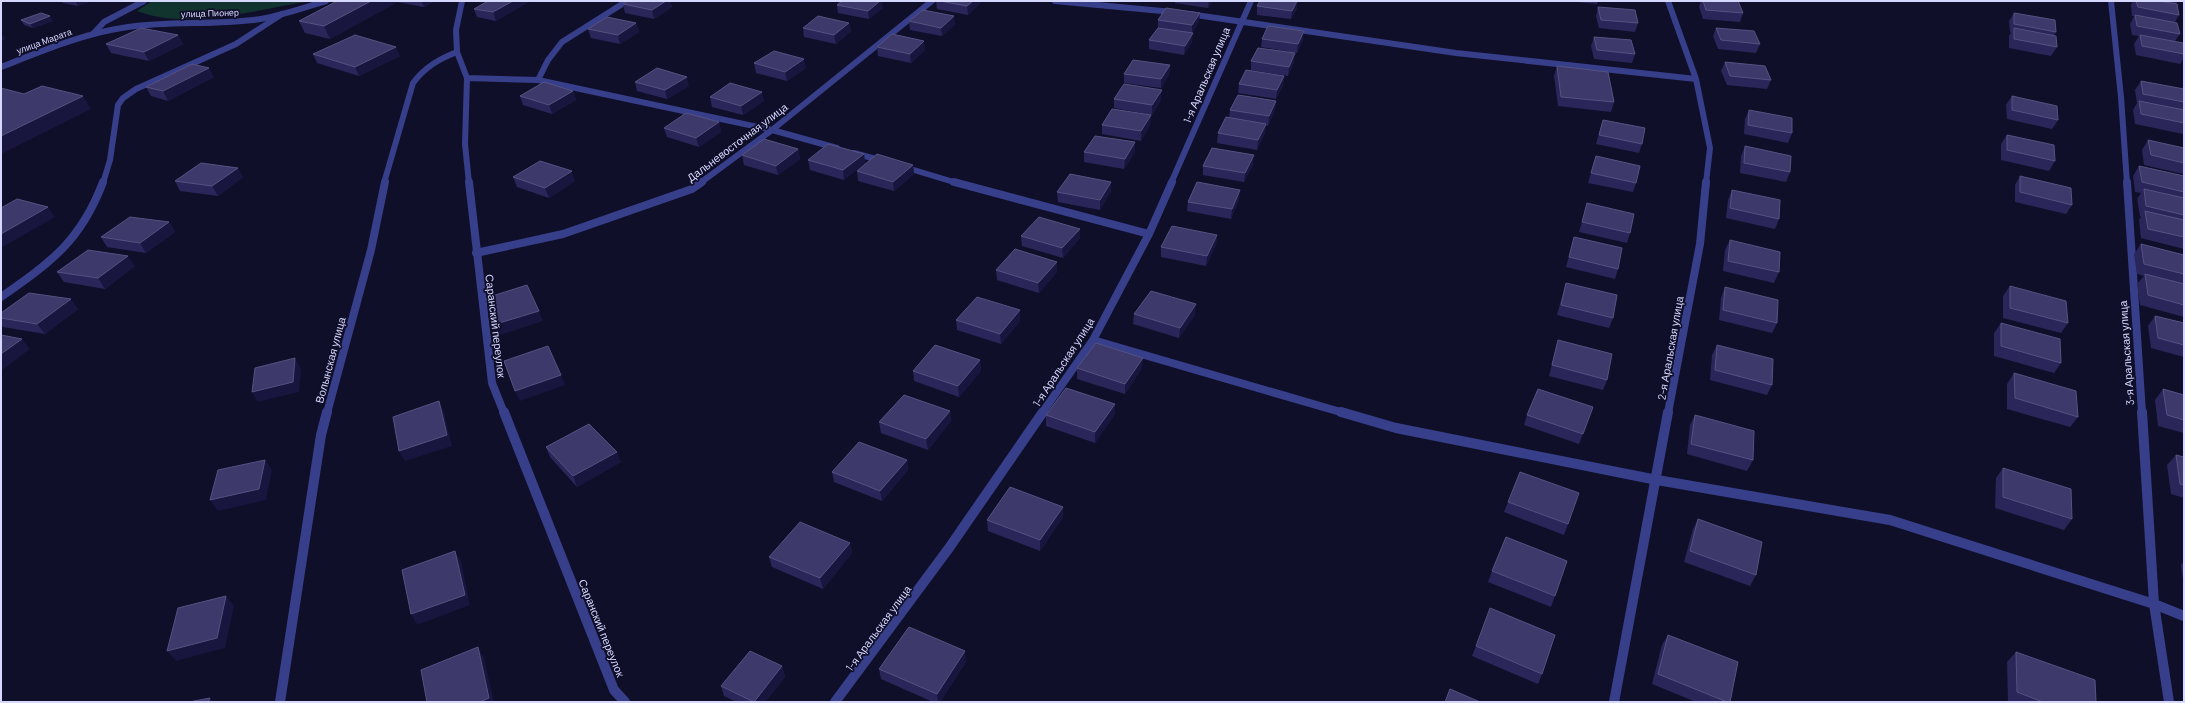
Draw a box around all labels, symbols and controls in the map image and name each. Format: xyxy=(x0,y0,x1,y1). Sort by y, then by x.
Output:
street label: улица Пионер xyxy=(181,6,239,20)
street label: 1-я Аральская улица xyxy=(1180,24,1232,125)
street label: улица Марата xyxy=(15,26,73,56)
street label: Дальневосточная улица xyxy=(684,99,790,184)
street label: Саранский переулок xyxy=(483,273,509,379)
street label: 2-я Аральская улица xyxy=(1654,294,1686,401)
street label: 3-я Аральская улица xyxy=(2116,299,2136,406)
street label: 1-я Аральская улица xyxy=(1029,314,1097,409)
street label: Волынская улица xyxy=(312,315,348,405)
street label: Саранский переулок xyxy=(576,577,628,679)
street label: 1-я Аральская улица xyxy=(842,582,914,674)

